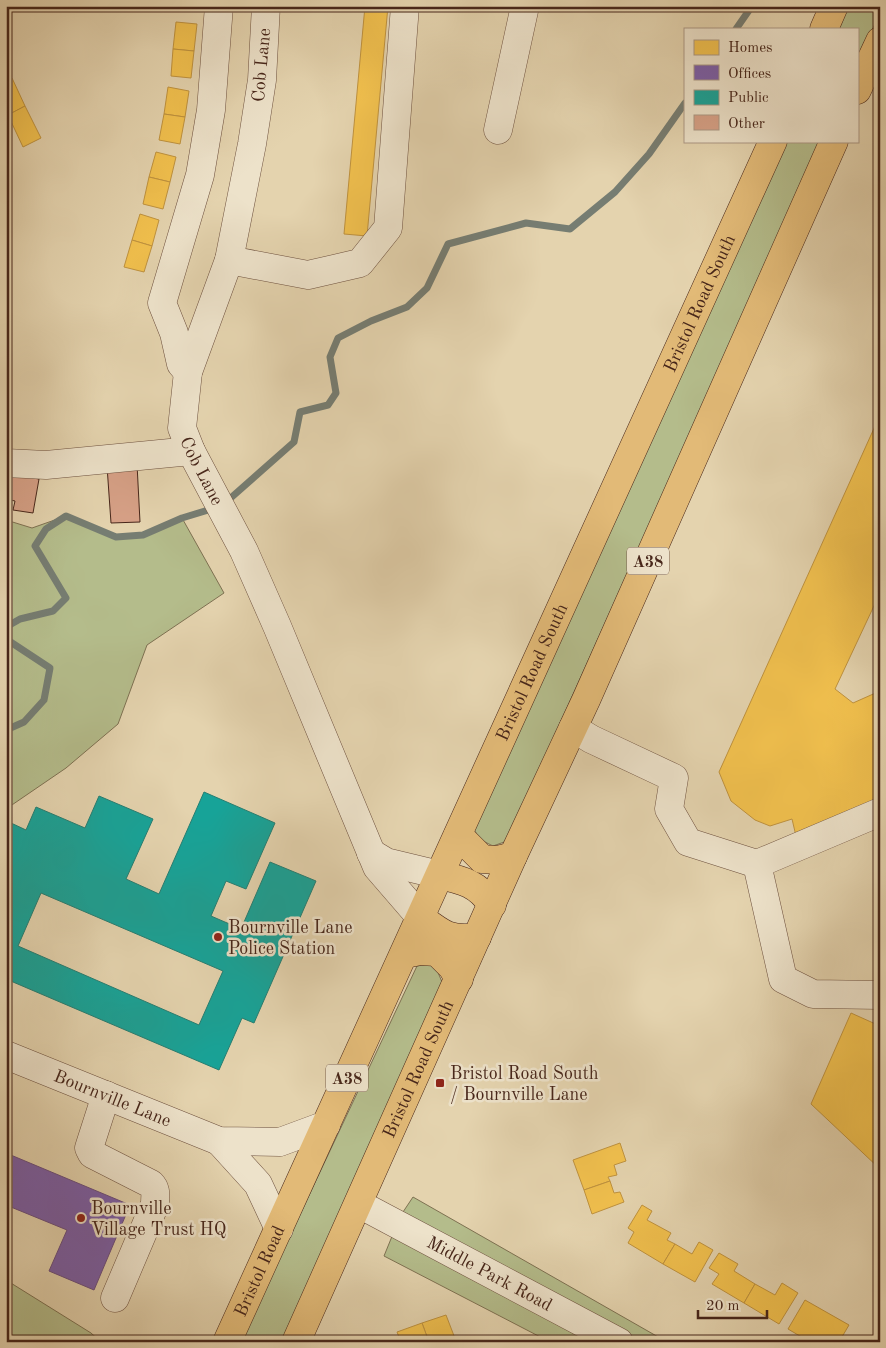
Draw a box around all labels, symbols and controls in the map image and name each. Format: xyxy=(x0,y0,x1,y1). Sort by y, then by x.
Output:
street label: Cob Lane xyxy=(250,27,274,103)
legend xyxy=(684,28,858,142)
text: Homes xyxy=(728,41,773,56)
text: Offices xyxy=(728,67,771,82)
text: Public xyxy=(728,91,769,106)
text: Other xyxy=(728,117,765,132)
street label: Bristol Road South xyxy=(661,232,739,375)
street label: Cob Lane xyxy=(176,435,226,508)
road number: A38 xyxy=(627,548,669,574)
street label: Bristol Road South xyxy=(494,601,572,744)
place label: Bournville Lane Police Station xyxy=(228,919,352,958)
marker: Bournville Lane Police Station xyxy=(212,931,224,943)
street label: Bristol Road South xyxy=(380,998,457,1141)
road number: A38 xyxy=(326,1064,368,1092)
place label: Bristol Road South / Bournville Lane xyxy=(450,1065,599,1104)
street label: Bournville Lane xyxy=(51,1067,173,1131)
marker: Bristol Road South / Bournville Lane xyxy=(434,1077,446,1089)
place label: Bournville Village Trust HQ xyxy=(91,1200,226,1239)
marker: Bournville Village Trust HQ xyxy=(75,1212,87,1224)
street label: Bristol Road xyxy=(232,1223,289,1320)
street label: Middle Park Road xyxy=(424,1234,555,1315)
scale bar xyxy=(698,1288,767,1320)
text: 20 m xyxy=(706,1299,740,1314)

